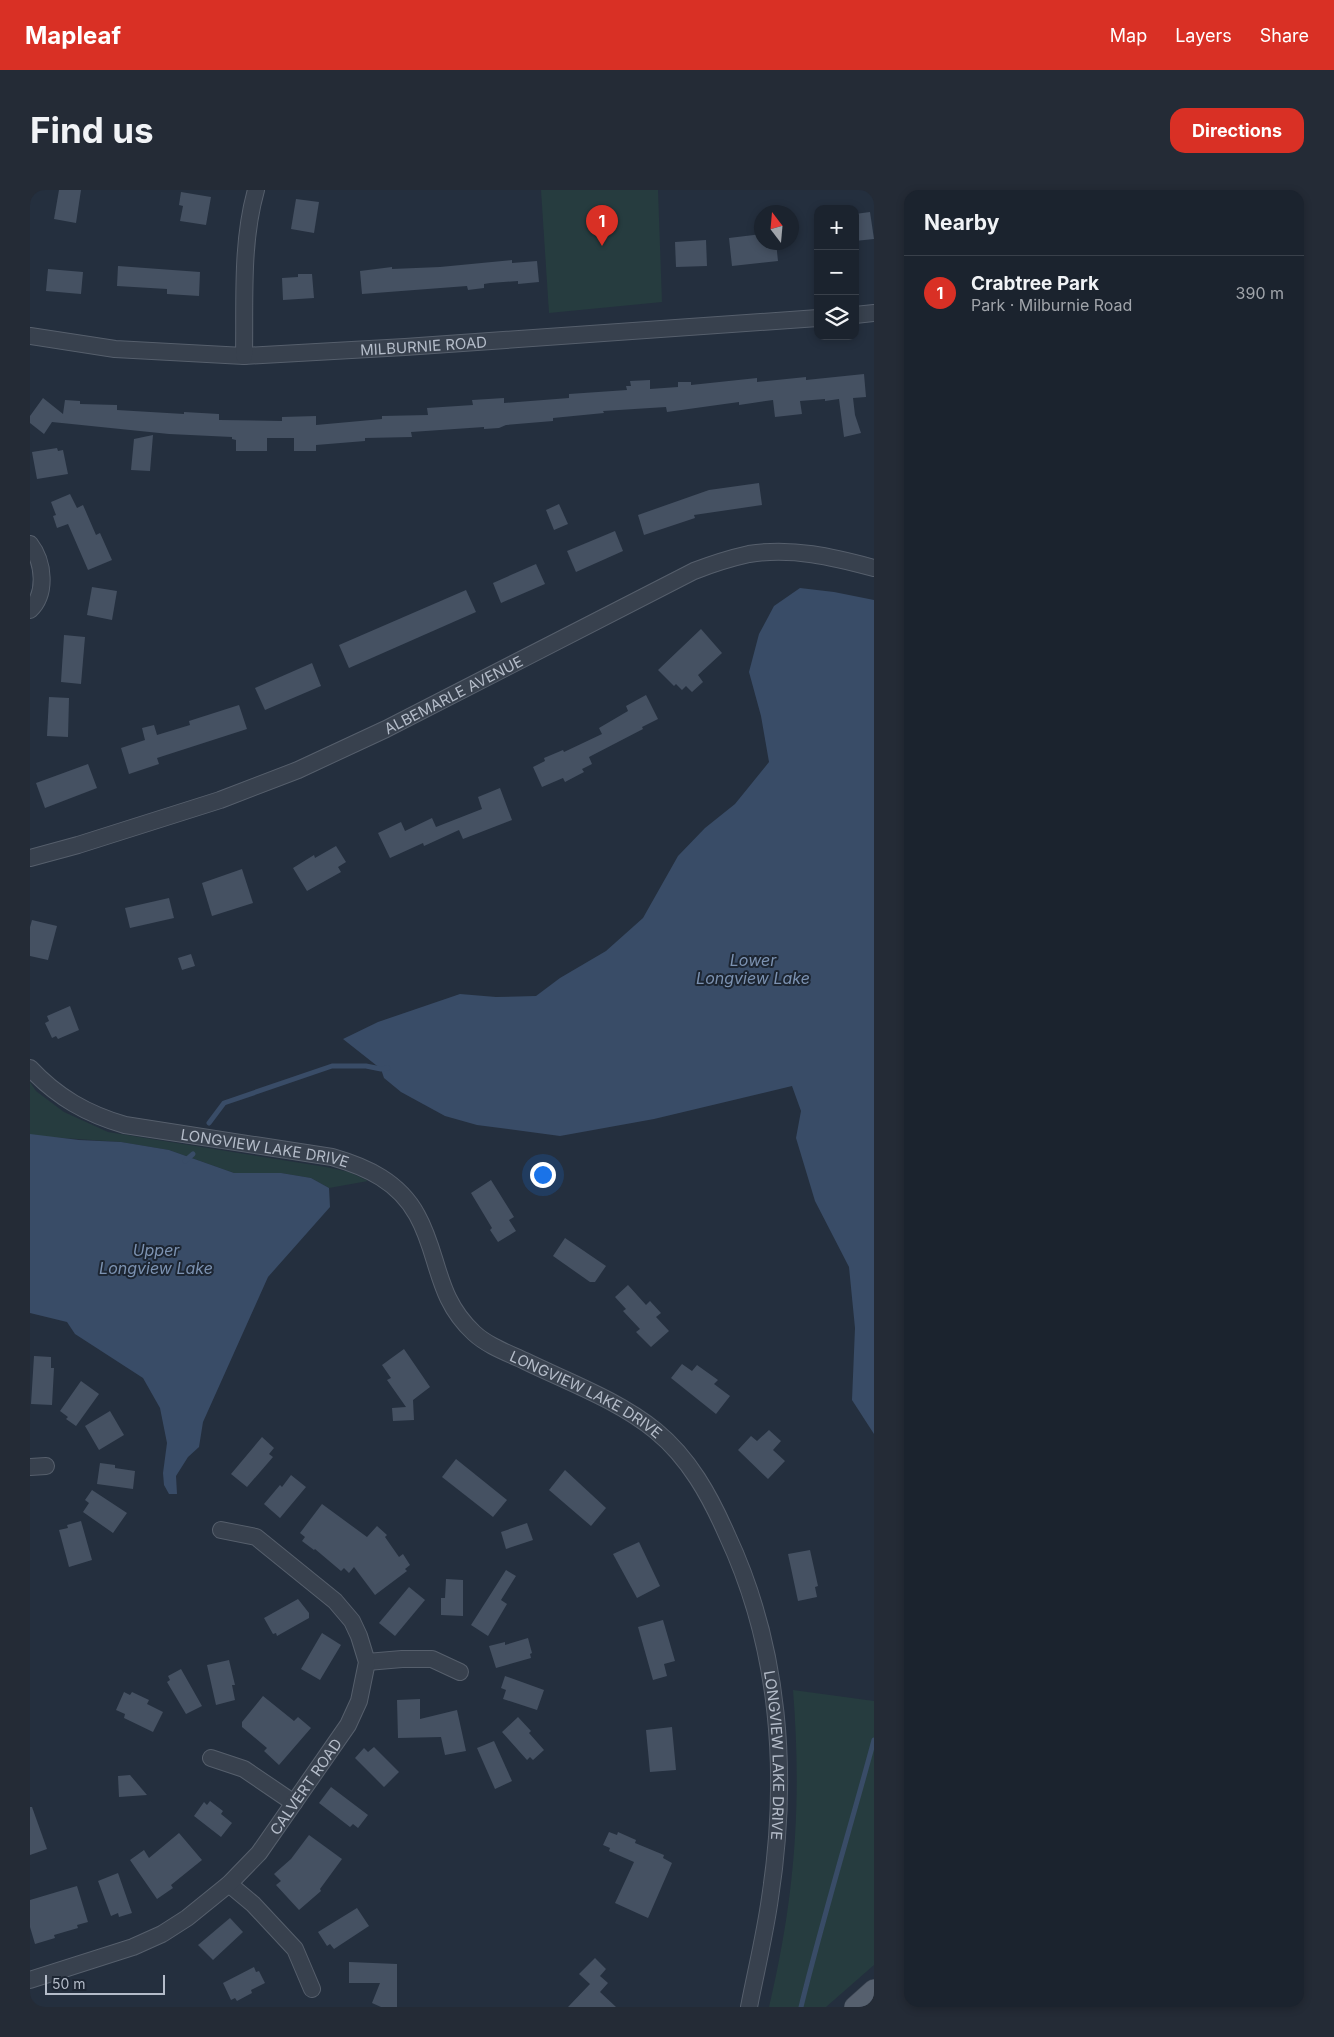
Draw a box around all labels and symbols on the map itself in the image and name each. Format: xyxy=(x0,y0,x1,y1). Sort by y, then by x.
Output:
pin: 1 xyxy=(586,205,618,246)
north arrow xyxy=(754,205,799,250)
street label: MILBURNIE ROAD xyxy=(360,332,488,359)
street label: ALBEMARLE AVENUE xyxy=(381,651,526,738)
water label: Lower Longview Lake xyxy=(696,950,810,988)
street label: LONGVIEW LAKE DRIVE xyxy=(180,1124,352,1171)
your location xyxy=(530,1162,556,1188)
water label: Upper Longview Lake xyxy=(99,1240,213,1278)
street label: LONGVIEW LAKE DRIVE xyxy=(507,1346,666,1442)
street label: LONGVIEW LAKE DRIVE xyxy=(760,1669,789,1841)
street label: CALVERT ROAD xyxy=(265,1734,345,1838)
scale bar xyxy=(45,1972,165,1995)

